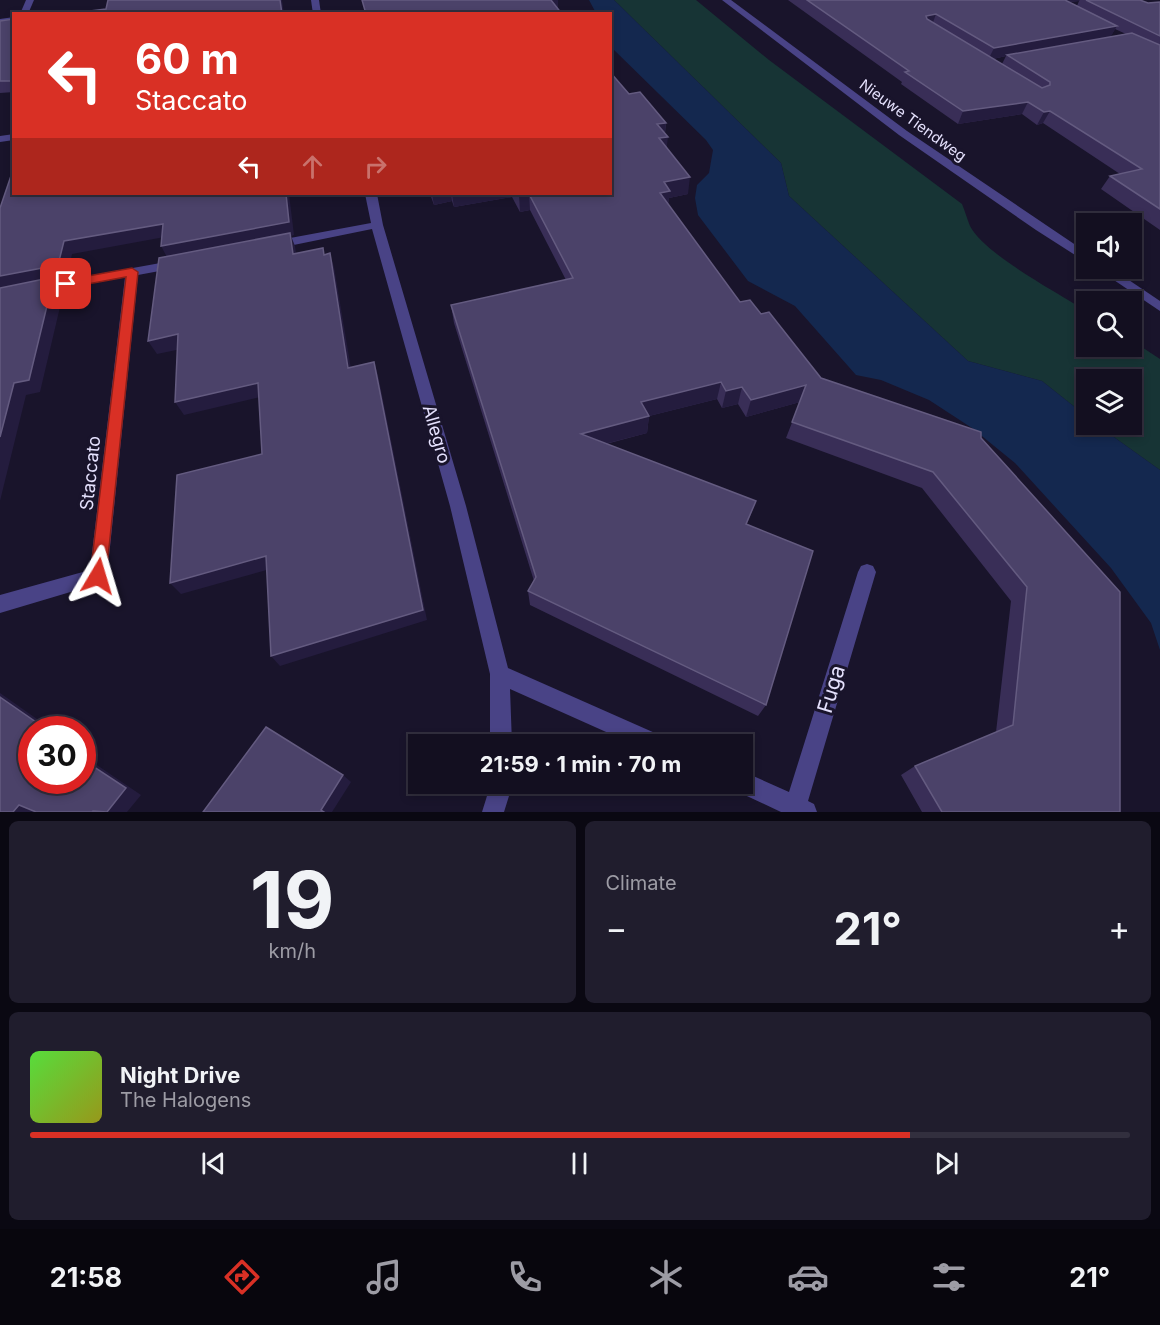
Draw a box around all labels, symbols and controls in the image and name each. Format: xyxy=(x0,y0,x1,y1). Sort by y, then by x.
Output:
text: 60 m xyxy=(135,33,239,84)
icon: left xyxy=(36,36,114,114)
street label: Nieuwe Tiendweg xyxy=(856,75,970,165)
text: Staccato xyxy=(135,84,247,117)
icon: left xyxy=(233,150,266,183)
icon: ahead xyxy=(296,150,329,183)
icon: right xyxy=(359,150,392,183)
map controls xyxy=(1076,213,1142,435)
button: sound xyxy=(1076,213,1142,279)
pin xyxy=(40,258,91,309)
icon: arrive xyxy=(49,267,82,300)
button: search xyxy=(1076,291,1142,357)
button: layers xyxy=(1076,369,1142,435)
street label: Allegro xyxy=(419,402,455,466)
street label: Staccato xyxy=(76,435,104,511)
position arrow xyxy=(66,544,130,608)
street label: Fuga xyxy=(812,662,850,716)
speed limit sign: 30 xyxy=(18,716,96,794)
text: 21:59 · 1 min · 70 m xyxy=(480,751,681,777)
text: 19 xyxy=(250,852,334,947)
text: Climate xyxy=(606,871,677,895)
text: 21° xyxy=(834,901,902,956)
text: − xyxy=(606,908,627,948)
text: + xyxy=(1108,908,1130,948)
text: km/h xyxy=(268,939,316,963)
text: Night Drive xyxy=(120,1062,240,1088)
text: The Halogens xyxy=(120,1088,251,1112)
icon: previous xyxy=(197,1147,230,1180)
icon: pause xyxy=(563,1147,596,1180)
icon: next xyxy=(930,1147,963,1180)
icon: directions xyxy=(221,1256,263,1298)
icon: music xyxy=(363,1256,405,1298)
icon: phone xyxy=(504,1256,546,1298)
icon: climate xyxy=(645,1256,687,1298)
icon: car xyxy=(787,1256,829,1298)
icon: filters xyxy=(928,1256,970,1298)
text: 21:58 xyxy=(50,1261,122,1294)
text: 21° xyxy=(1069,1261,1110,1294)

